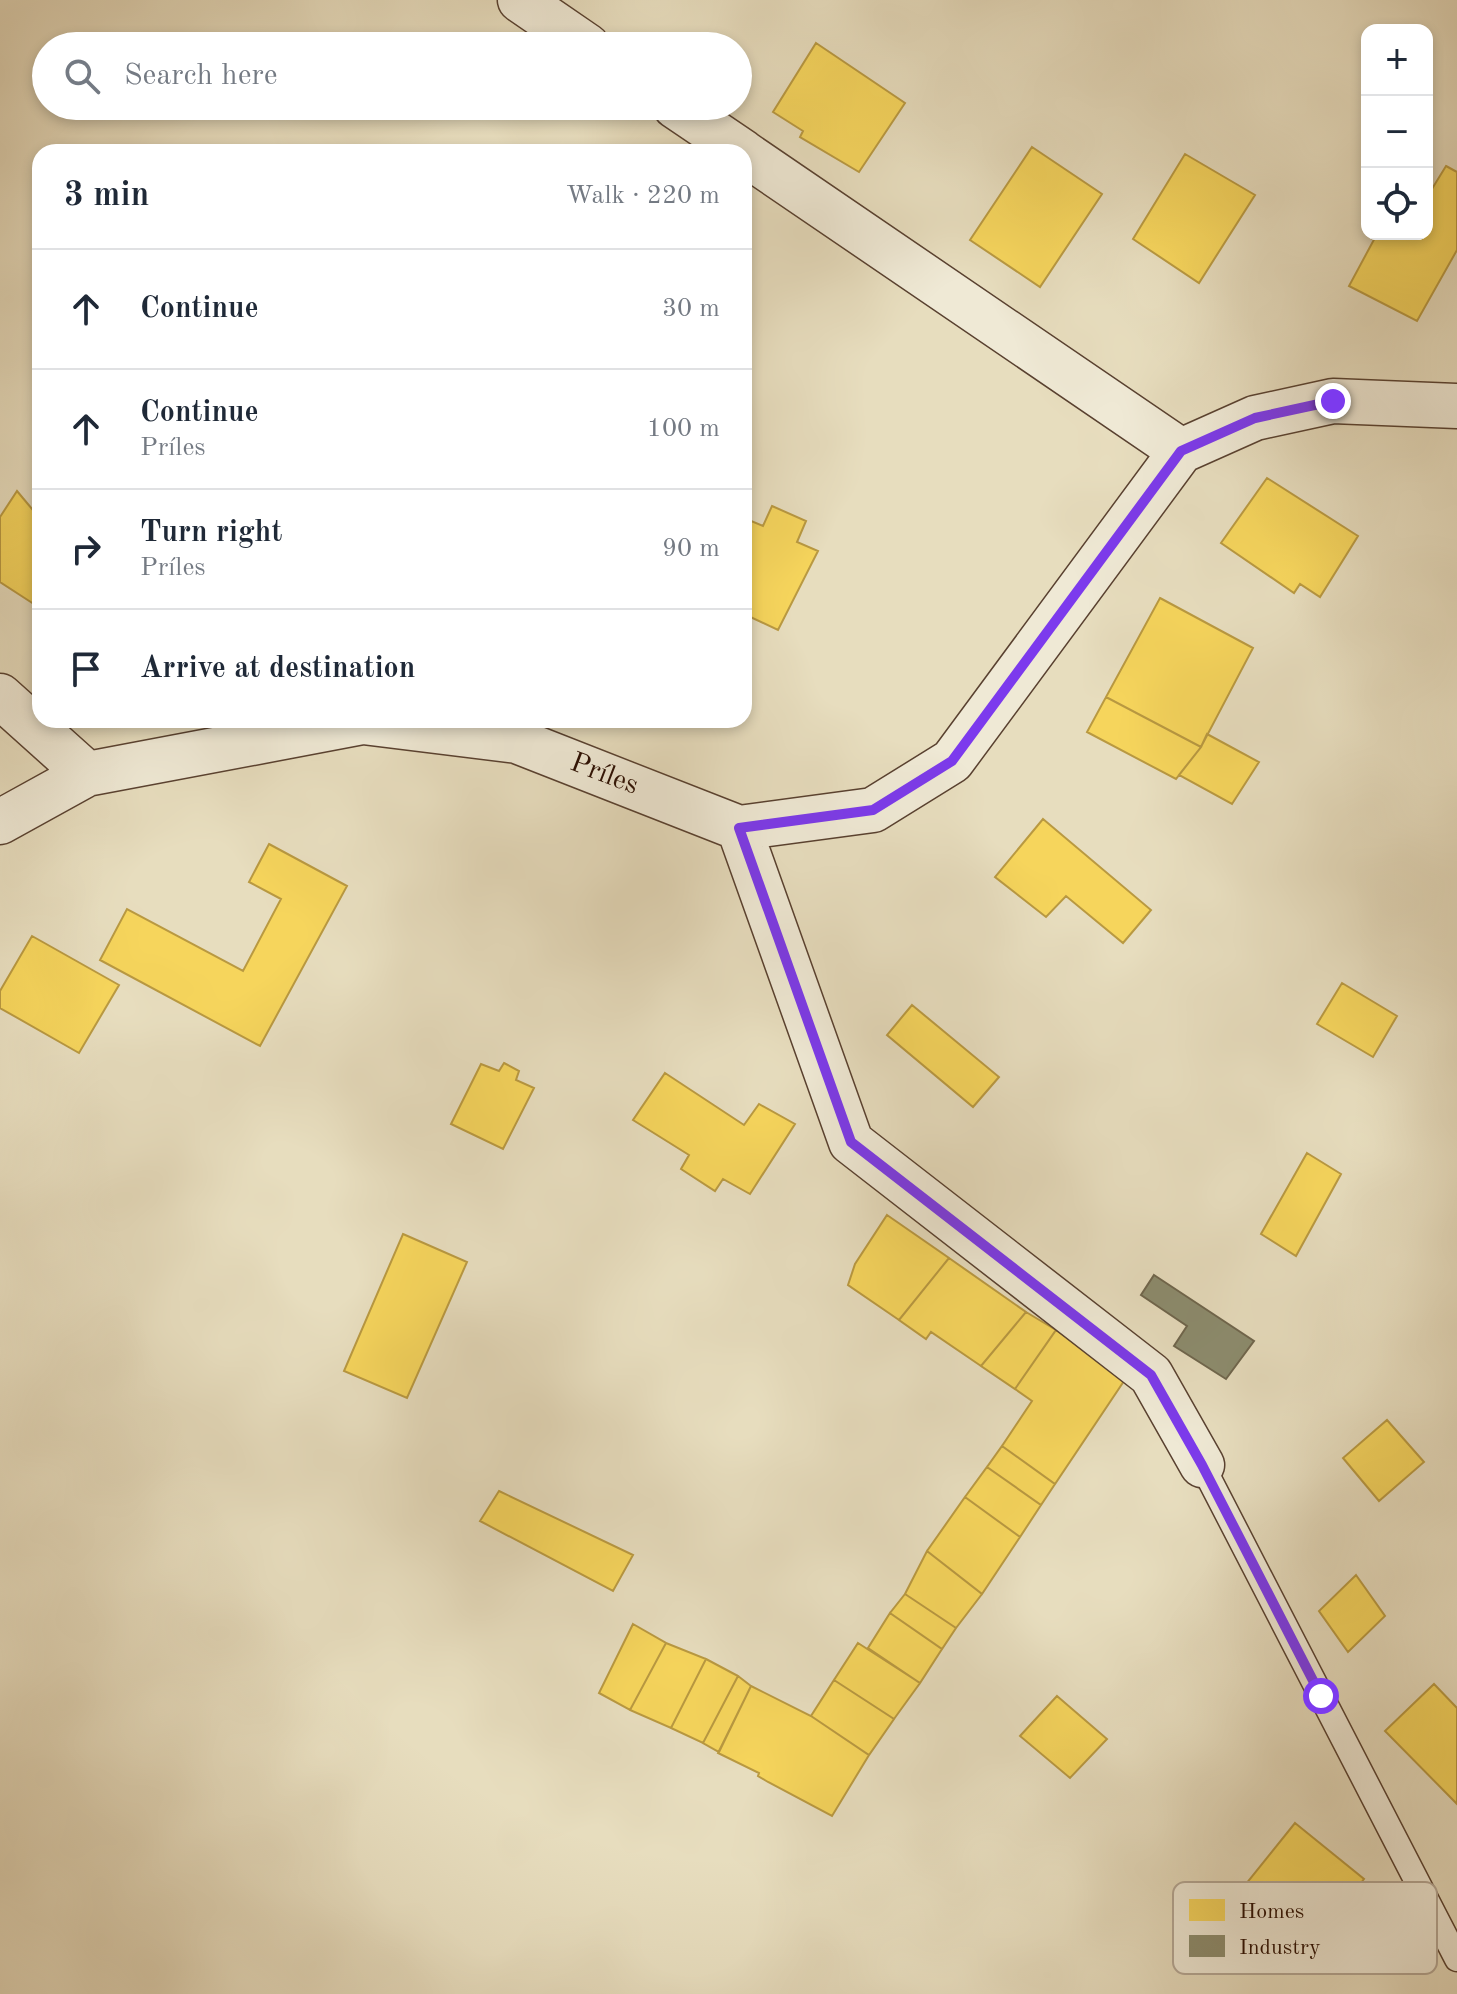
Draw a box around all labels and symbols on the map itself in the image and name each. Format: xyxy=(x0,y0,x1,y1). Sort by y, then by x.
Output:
route end xyxy=(1315,383,1351,419)
street label: Príles xyxy=(566,749,642,801)
route start xyxy=(1303,1678,1339,1714)
legend xyxy=(1173,1882,1437,1974)
text: Homes xyxy=(1239,1901,1304,1923)
text: Industry xyxy=(1239,1937,1321,1959)

